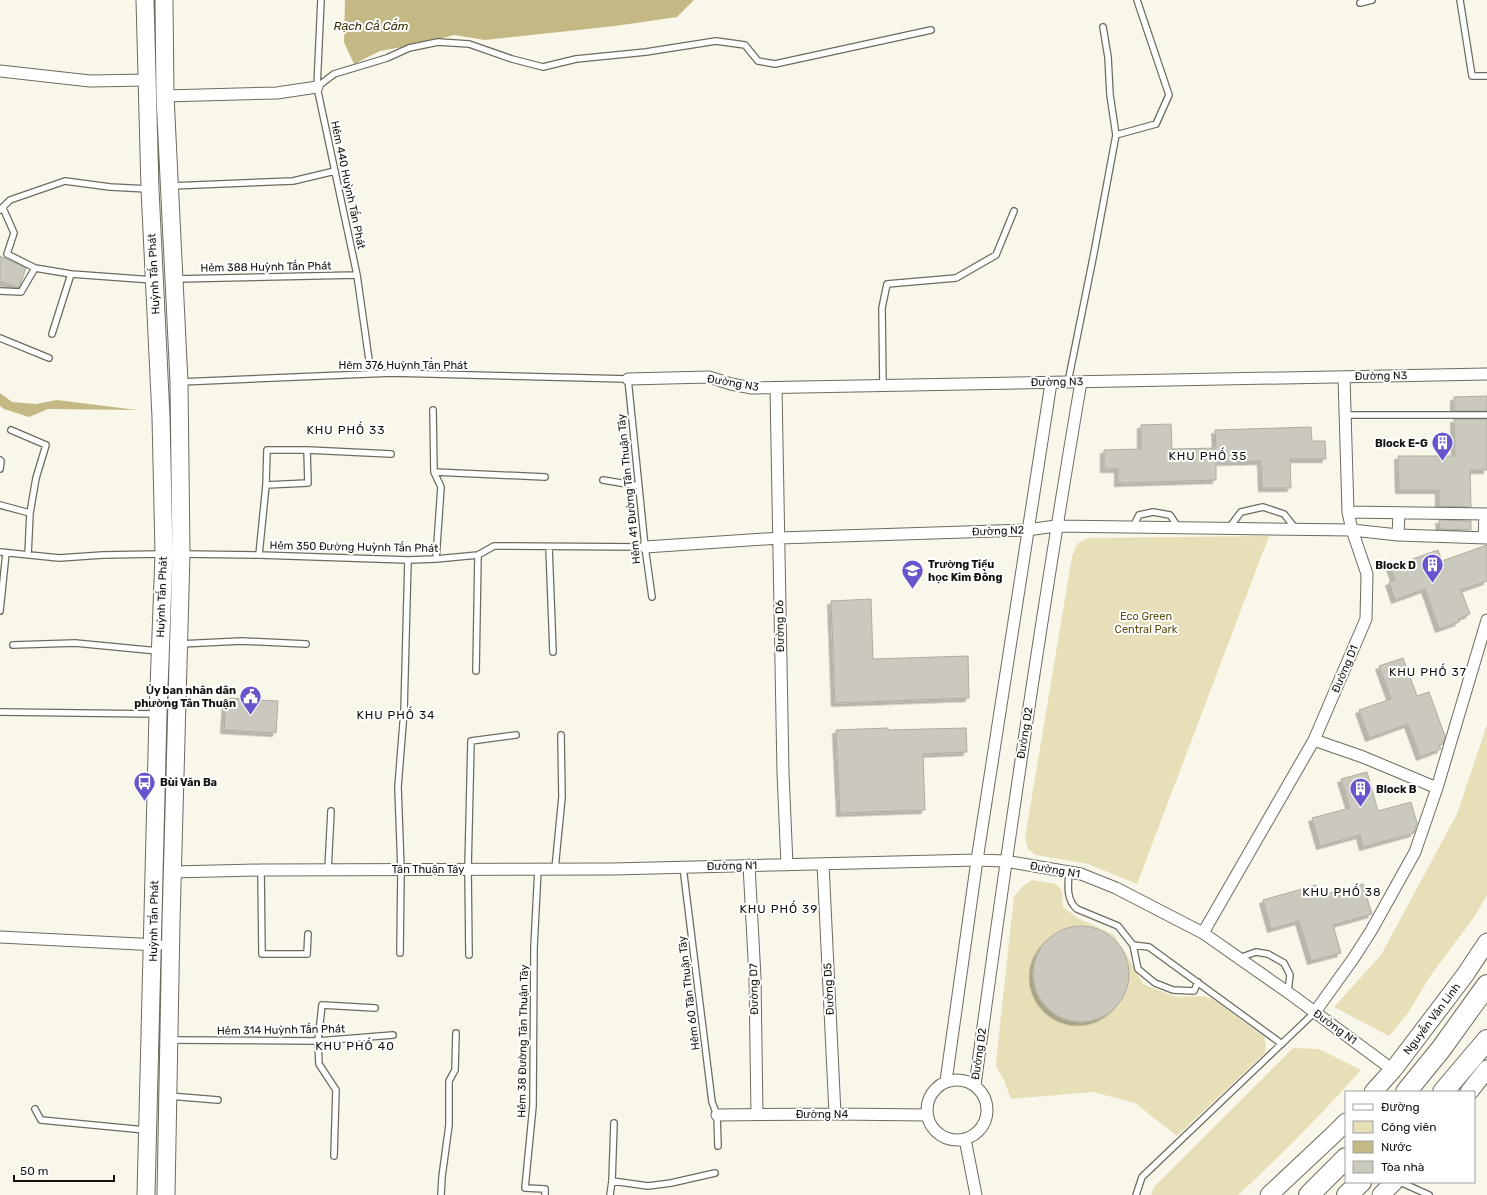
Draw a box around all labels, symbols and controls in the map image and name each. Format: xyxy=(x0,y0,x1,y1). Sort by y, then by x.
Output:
water label: Rạch Cả Cấm xyxy=(334,18,409,33)
street label: Hẻm 440 Huỳnh Tấn Phát xyxy=(328,119,369,251)
street label: Huỳnh Tấn Phát xyxy=(144,232,163,315)
street label: Hẻm 388 Huỳnh Tấn Phát xyxy=(200,258,332,275)
street label: Hẻm 376 Huỳnh Tấn Phát xyxy=(339,357,468,372)
street label: Đường N3 xyxy=(1355,369,1408,383)
street label: Đường N3 xyxy=(706,372,760,394)
street label: Đường N3 xyxy=(1031,375,1084,389)
street label: Hẻm 41 Đường Tân Thuận Tây xyxy=(615,413,643,565)
district label: KHU PHỐ 33 xyxy=(307,421,385,437)
building icon: Block E-G xyxy=(1430,430,1456,463)
place label: Block E-G xyxy=(1375,437,1428,450)
district label: KHU PHỐ 35 xyxy=(1169,447,1247,463)
street label: Đường N2 xyxy=(972,524,1024,538)
street label: Hẻm 350 Đường Huỳnh Tấn Phát xyxy=(270,538,439,555)
building icon: Block D xyxy=(1419,552,1445,585)
street label: Huỳnh Tấn Phát xyxy=(153,555,170,638)
school or university icon: Trường Tiểu học Kim Đồng xyxy=(900,557,926,590)
place label: Trường Tiểu học Kim Đồng xyxy=(928,558,1002,584)
place label: Block D xyxy=(1375,559,1416,572)
street label: Đường D6 xyxy=(773,599,787,652)
park label: Eco Green Central Park xyxy=(1115,610,1178,636)
street label: Đường D1 xyxy=(1329,643,1361,695)
district label: KHU PHỐ 37 xyxy=(1389,663,1467,679)
public building icon: Ủy ban nhân dân phường Tân Thuận xyxy=(238,683,264,716)
place label: Ủy ban nhân dân phường Tân Thuận xyxy=(134,684,236,710)
district label: KHU PHỐ 34 xyxy=(356,706,436,722)
street label: Đường D2 xyxy=(1014,706,1036,760)
bus stop icon: Bùi Văn Ba xyxy=(131,769,157,802)
place label: Bùi Văn Ba xyxy=(160,776,217,789)
building icon: Block B xyxy=(1348,776,1374,809)
place label: Block B xyxy=(1376,783,1417,796)
street label: Đường N1 xyxy=(707,859,757,873)
street label: Đường N1 xyxy=(1029,859,1081,881)
street label: Tân Thuận Tây xyxy=(392,863,464,876)
street label: Huỳnh Tấn Phát xyxy=(145,880,161,962)
district label: KHU PHỐ 38 xyxy=(1302,883,1382,899)
district label: KHU PHỐ 39 xyxy=(740,900,818,916)
street label: Hẻm 60 Tân Thuận Tây xyxy=(676,935,702,1051)
street label: Đường D5 xyxy=(821,962,837,1015)
street label: Đường D7 xyxy=(747,963,761,1015)
street label: Hẻm 38 Đường Tân Thuận Tây xyxy=(515,964,531,1118)
street label: Nguyễn Văn Linh xyxy=(1401,980,1463,1057)
street label: Đường N1 xyxy=(1311,1007,1359,1047)
street label: Hẻm 314 Huỳnh Tấn Phát xyxy=(217,1021,346,1038)
street label: Đường D2 xyxy=(969,1027,989,1081)
district label: KHU PHỐ 40 xyxy=(315,1037,395,1053)
legend xyxy=(1345,1091,1475,1183)
text: Đường xyxy=(1381,1100,1420,1114)
street label: Đường N4 xyxy=(796,1108,848,1121)
text: Công viên xyxy=(1381,1120,1436,1134)
text: Nước xyxy=(1381,1140,1412,1154)
scale bar xyxy=(14,1157,114,1183)
text: Tòa nhà xyxy=(1381,1160,1424,1174)
text: 50 m xyxy=(20,1164,48,1178)

